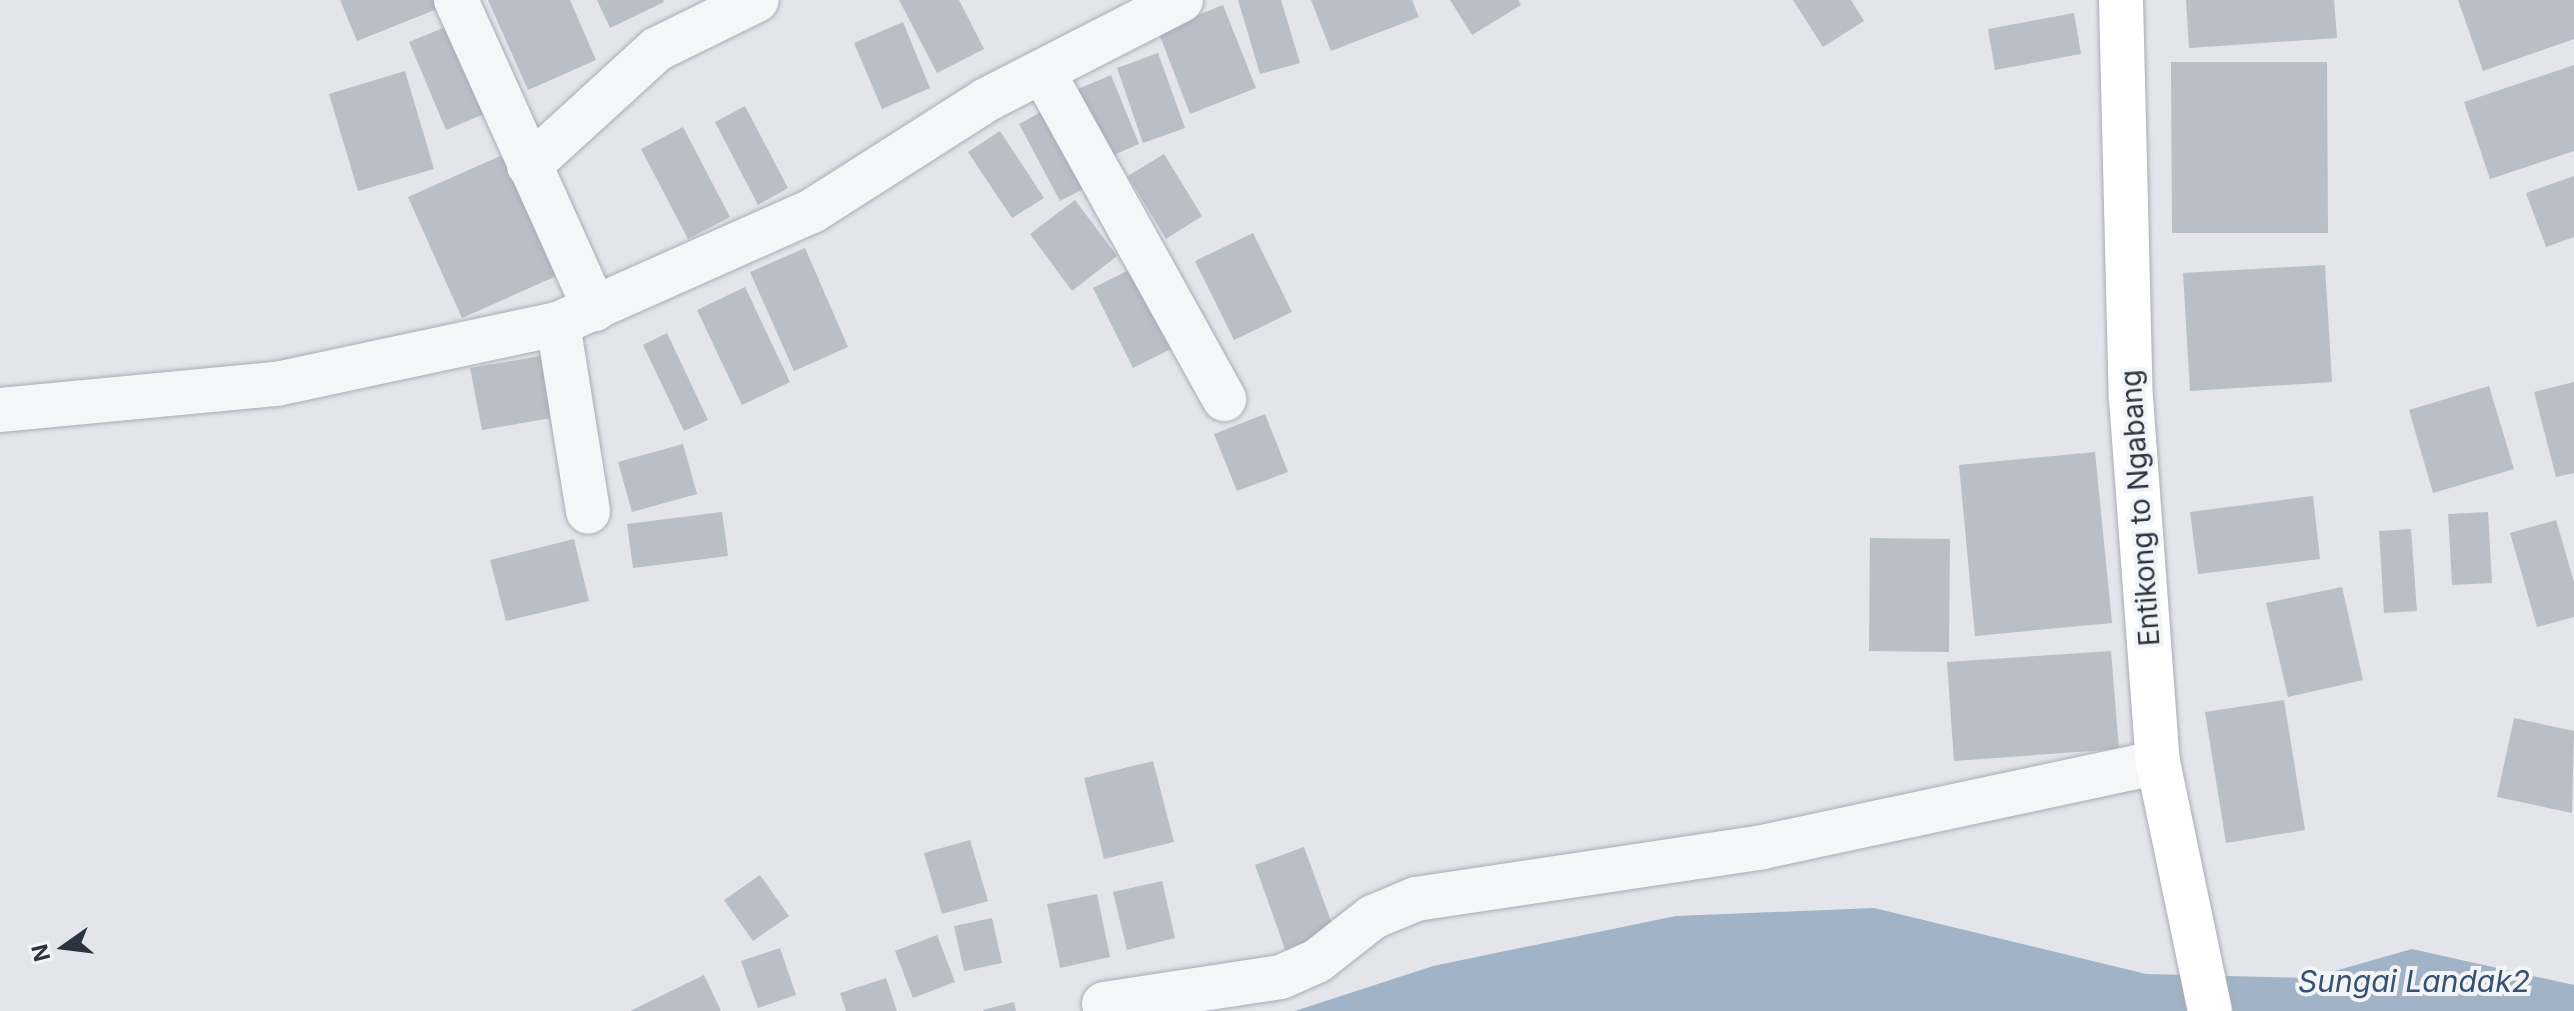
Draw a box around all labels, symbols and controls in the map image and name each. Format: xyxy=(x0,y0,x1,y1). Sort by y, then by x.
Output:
street label: Entikong to Ngabang xyxy=(2114,369,2166,647)
north arrow xyxy=(24,907,104,987)
text: N xyxy=(26,942,55,964)
water label: Sungai Landak2 xyxy=(2298,963,2530,999)

